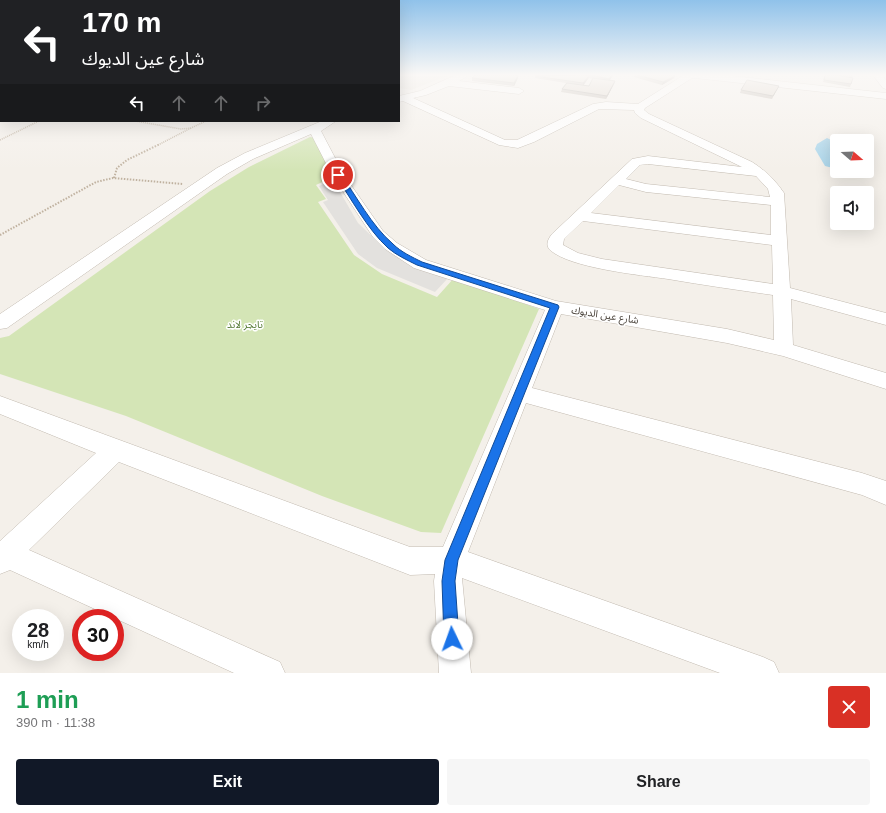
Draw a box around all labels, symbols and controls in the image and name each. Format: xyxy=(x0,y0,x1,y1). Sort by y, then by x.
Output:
text: 170 m xyxy=(82,7,161,38)
icon: left xyxy=(16,16,68,68)
text: شارع عين الديوك xyxy=(82,49,204,69)
icon: left xyxy=(126,92,148,114)
icon: ahead xyxy=(168,92,190,114)
icon: ahead xyxy=(210,92,232,114)
icon: right xyxy=(252,92,274,114)
north arrow xyxy=(830,134,874,178)
map controls xyxy=(830,134,874,230)
pin xyxy=(321,158,355,192)
icon: arrive xyxy=(327,164,349,186)
button: sound xyxy=(830,186,874,230)
street label: شارع عين الديوك xyxy=(570,304,640,328)
park label: تايجر لاند xyxy=(227,319,263,331)
speed limit sign: 30 xyxy=(72,609,124,661)
position arrow xyxy=(431,618,473,660)
text: 28 xyxy=(27,619,49,641)
text: km/h xyxy=(27,639,49,650)
text: 1 min xyxy=(16,686,79,713)
button: close xyxy=(828,686,870,728)
text: 390 m · 11:38 xyxy=(16,715,95,730)
button: Exit xyxy=(16,759,439,805)
button: Share xyxy=(447,759,870,805)

